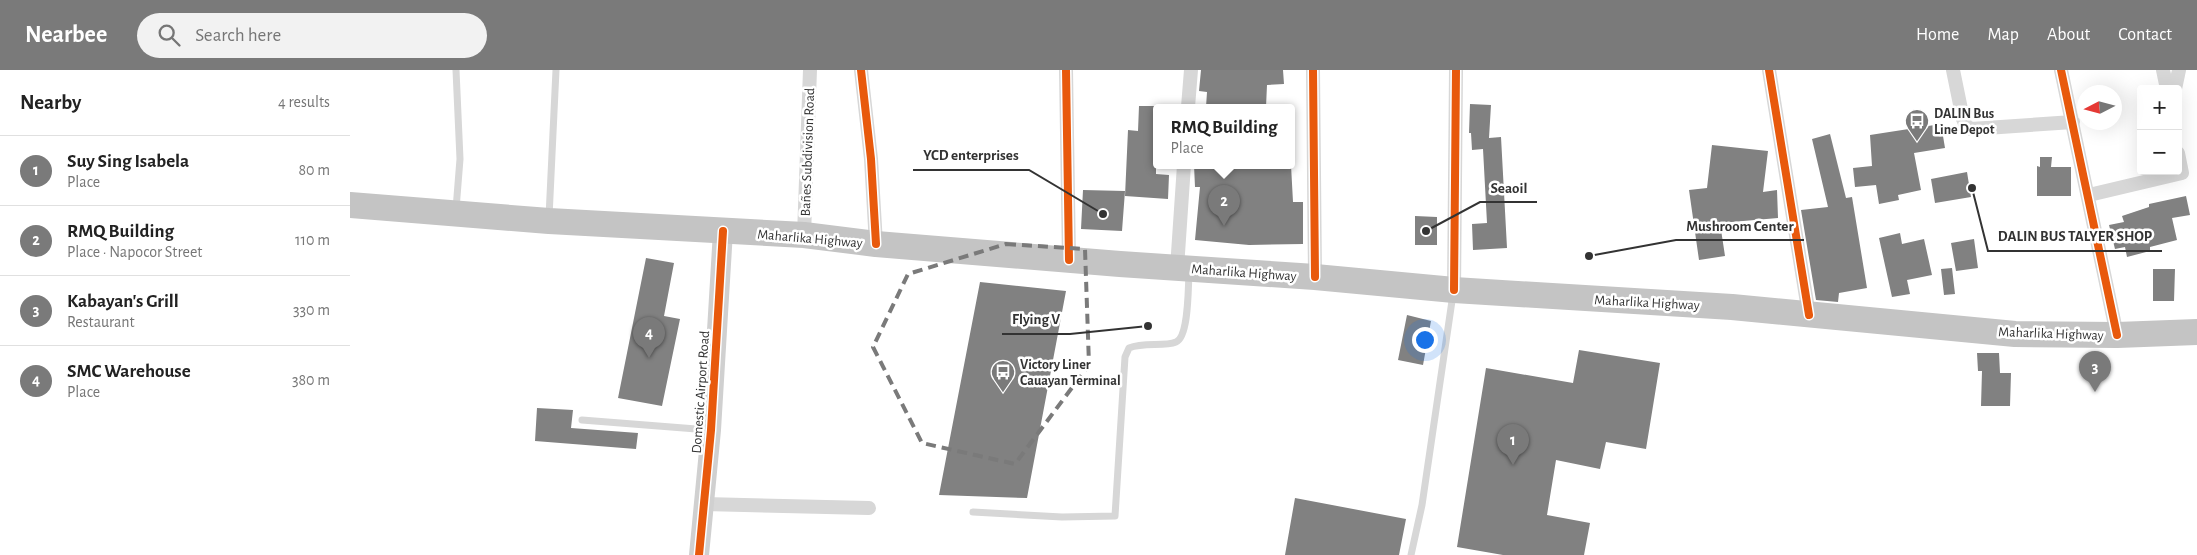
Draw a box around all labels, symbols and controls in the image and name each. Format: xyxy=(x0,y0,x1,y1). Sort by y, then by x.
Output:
search box xyxy=(137,13,487,58)
icon: search xyxy=(155,21,183,49)
text: Nearbee xyxy=(25,23,107,47)
text: Search here xyxy=(195,26,281,45)
text: Home xyxy=(1916,26,1959,44)
text: Map xyxy=(1987,26,2019,44)
text: About xyxy=(2047,26,2090,44)
text: Contact xyxy=(2118,26,2172,44)
north arrow xyxy=(2077,85,2122,130)
map controls xyxy=(2137,85,2182,175)
button: + xyxy=(2137,85,2182,130)
street label: Bañes Subdivision Road xyxy=(799,88,817,217)
text: Nearby xyxy=(20,92,81,113)
text: 4 results xyxy=(278,94,330,110)
popup xyxy=(1153,104,1295,169)
place label: DALIN Bus Line Depot xyxy=(1934,107,1995,137)
bus stop icon: DALIN Bus Line Depot xyxy=(1904,108,1930,142)
text: RMQ Building xyxy=(1171,118,1277,137)
button: − xyxy=(2137,130,2182,175)
callout: YCD enterprises xyxy=(913,140,1029,170)
text: Place xyxy=(1171,140,1204,156)
text: YCD enterprises xyxy=(923,148,1019,163)
text: Suy Sing Isabela xyxy=(67,152,189,171)
text: 1 xyxy=(33,162,39,178)
text: 80 m xyxy=(299,162,330,178)
callout: Seaoil xyxy=(1480,172,1537,202)
text: Place xyxy=(67,174,100,190)
text: Seaoil xyxy=(1491,181,1527,196)
pin: 2 xyxy=(1208,185,1240,226)
callout: Mushroom Center xyxy=(1676,210,1804,240)
text: Mushroom Center xyxy=(1686,219,1794,234)
callout: DALIN BUS TALYER SHOP xyxy=(1988,221,2162,251)
text: RMQ Building xyxy=(67,222,174,241)
street label: Maharlika Highway xyxy=(757,227,863,251)
text: DALIN BUS TALYER SHOP xyxy=(1998,229,2153,244)
text: 2 xyxy=(32,232,40,248)
text: 110 m xyxy=(295,232,330,248)
text: Place · Napocor Street xyxy=(67,244,202,260)
street label: Maharlika Highway xyxy=(1191,262,1297,284)
text: Kabayan's Grill xyxy=(67,292,179,311)
street label: Maharlika Highway xyxy=(1594,293,1700,313)
text: 3 xyxy=(33,302,39,318)
text: 330 m xyxy=(293,302,330,318)
callout: Flying V xyxy=(1002,304,1070,334)
text: Flying V xyxy=(1012,312,1060,327)
text: Restaurant xyxy=(67,314,135,330)
pin: 4 xyxy=(633,317,665,358)
street label: Maharlika Highway xyxy=(1998,325,2104,343)
your location xyxy=(1412,327,1438,353)
street label: Domestic Airport Road xyxy=(690,330,712,454)
pin: 3 xyxy=(2079,351,2111,392)
place label: Victory Liner Cauayan Terminal xyxy=(1020,358,1121,388)
bus stop icon: Victory Liner Cauayan Terminal xyxy=(990,359,1016,393)
text: SMC Warehouse xyxy=(67,362,191,381)
text: 4 xyxy=(32,372,40,388)
text: 380 m xyxy=(292,372,330,388)
text: Place xyxy=(67,384,100,400)
pin: 1 xyxy=(1497,424,1529,465)

